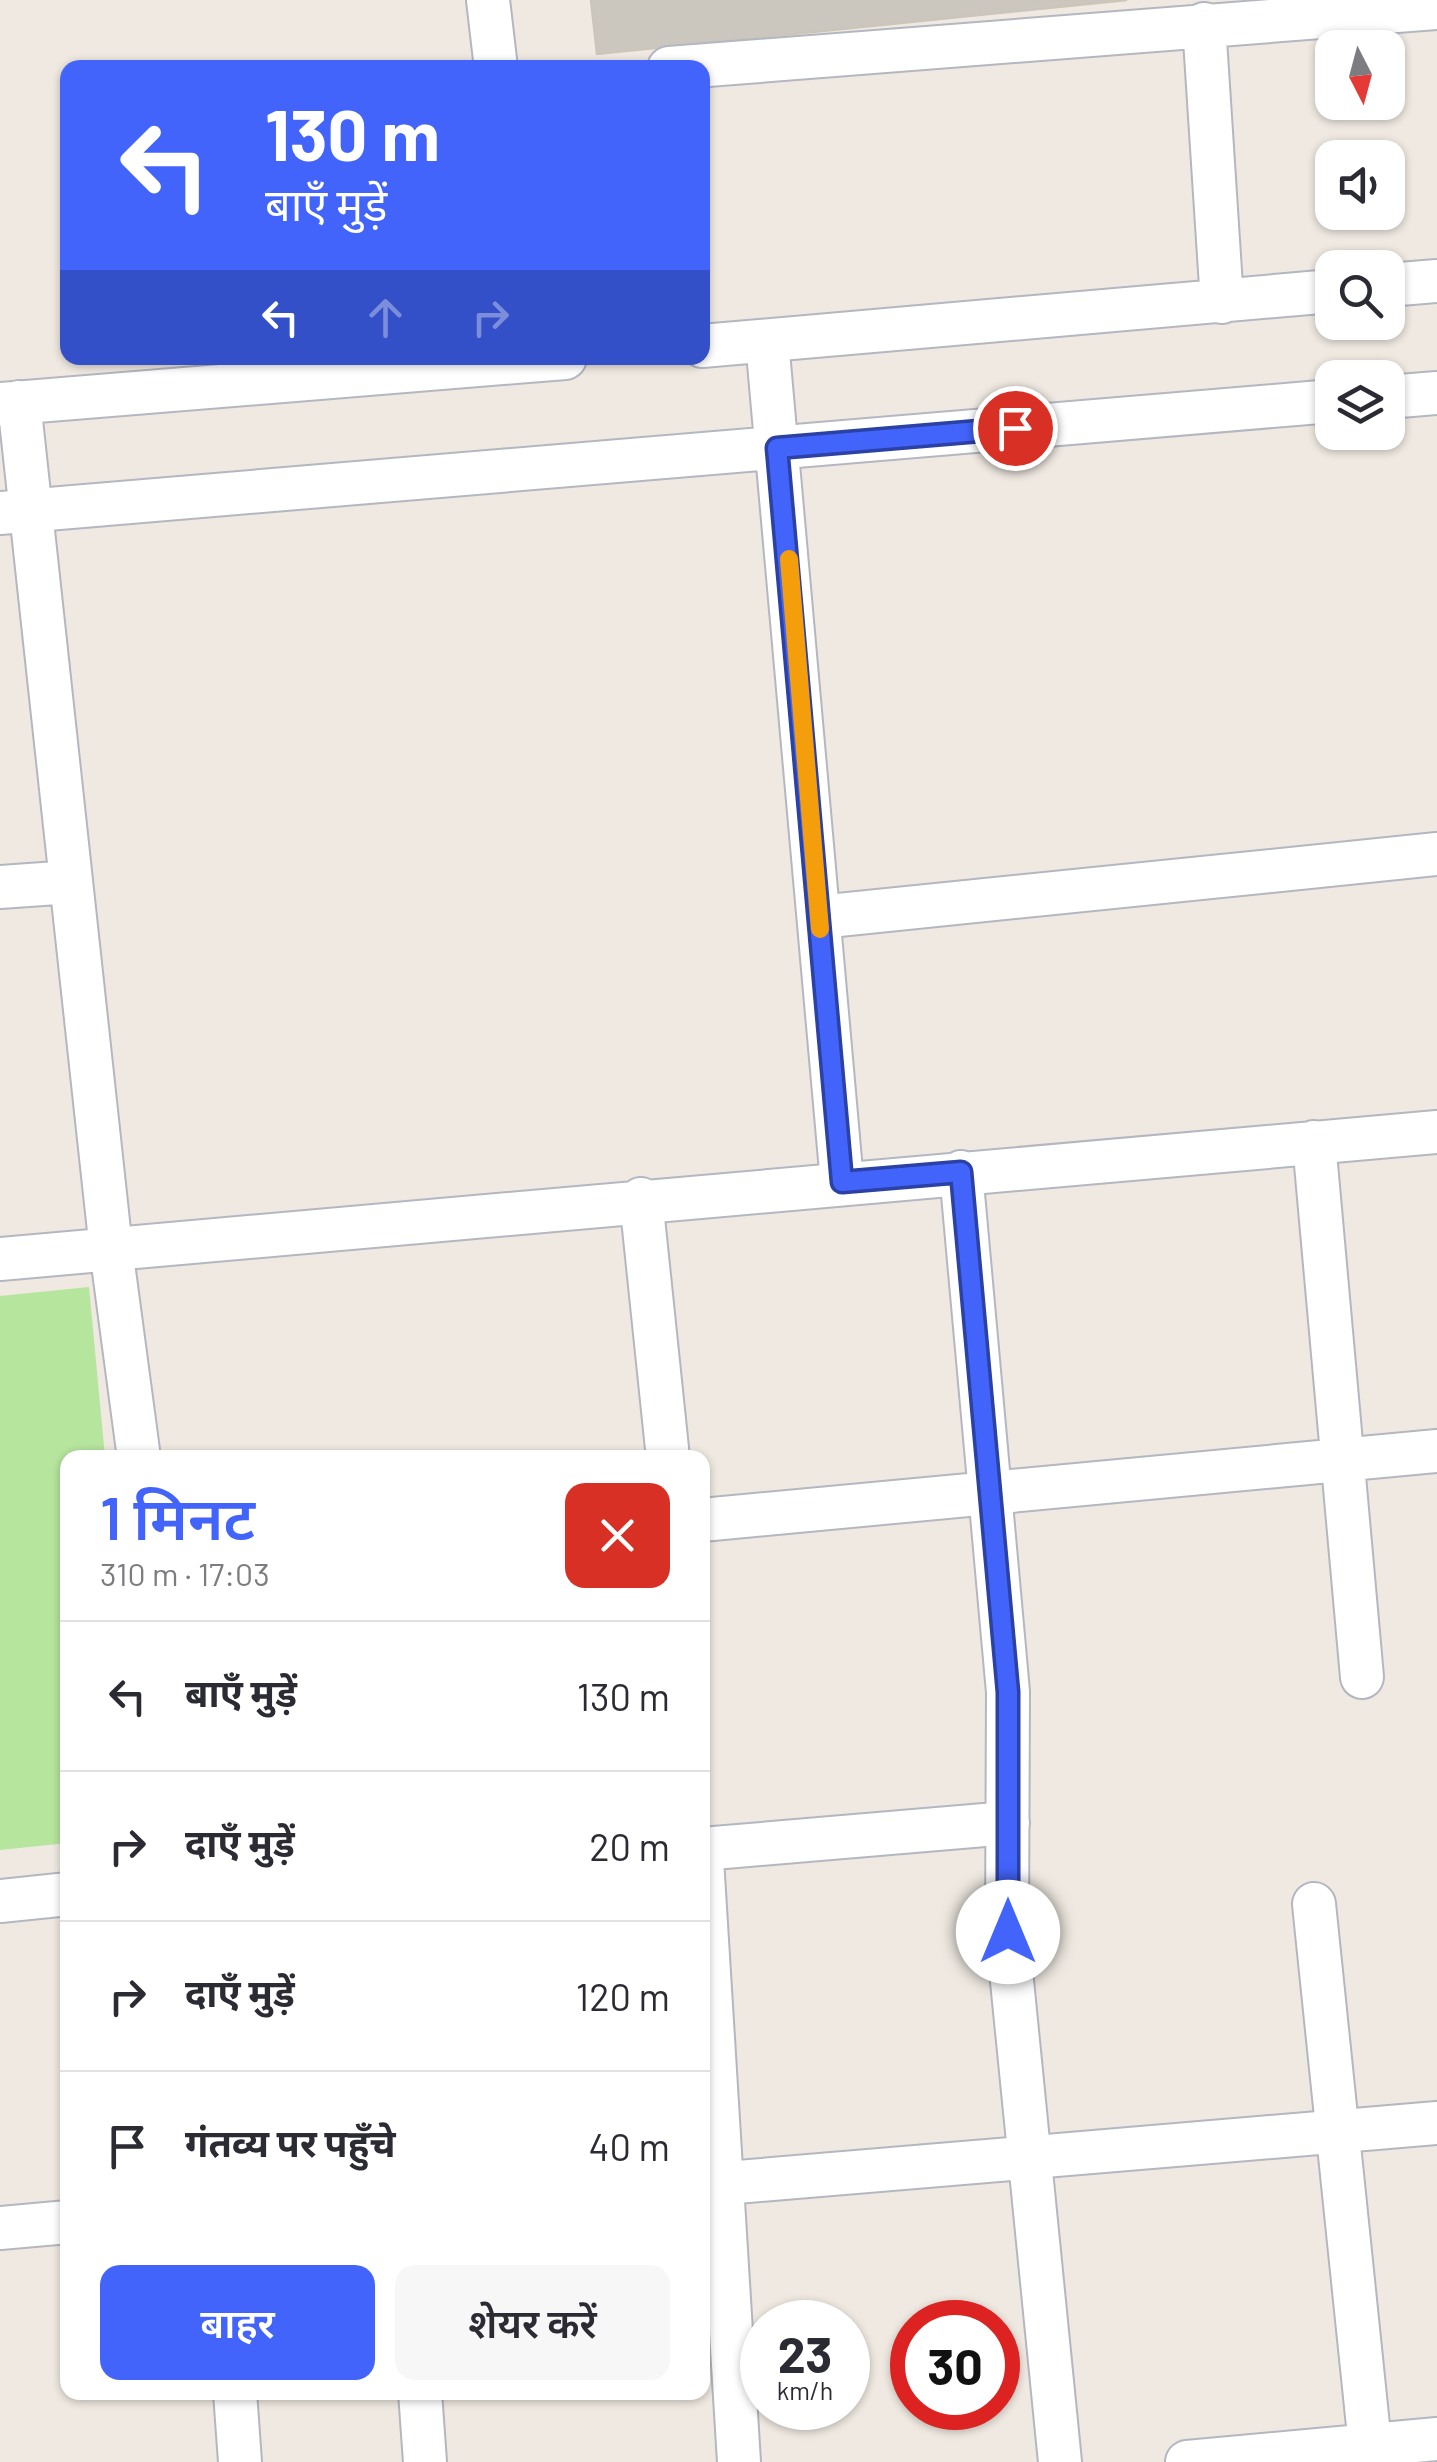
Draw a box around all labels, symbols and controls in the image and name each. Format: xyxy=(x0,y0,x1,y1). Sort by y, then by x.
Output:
north arrow xyxy=(1315,30,1405,120)
map controls xyxy=(1315,30,1405,450)
text: 130 m xyxy=(265,91,440,175)
icon: left xyxy=(100,100,230,230)
button: sound xyxy=(1315,140,1405,230)
text: बाएँ मुड़ें xyxy=(265,176,387,230)
button: search xyxy=(1315,250,1405,340)
icon: left xyxy=(253,290,308,345)
icon: ahead xyxy=(358,290,413,345)
icon: right xyxy=(463,290,518,345)
button: layers xyxy=(1315,360,1405,450)
pin xyxy=(973,386,1058,471)
icon: arrive xyxy=(988,401,1043,456)
text: 1 मिनट xyxy=(100,1480,255,1552)
button: close xyxy=(565,1483,670,1588)
text: 310 m · 17:03 xyxy=(100,1554,270,1592)
icon: left xyxy=(100,1669,155,1724)
text: बाएँ मुड़ें xyxy=(185,1669,297,1715)
text: 130 m xyxy=(577,1673,670,1719)
icon: right xyxy=(100,1819,155,1874)
text: दाएँ मुड़ें xyxy=(185,1819,295,1865)
text: 20 m xyxy=(589,1823,670,1869)
position arrow xyxy=(956,1880,1060,1984)
icon: right xyxy=(100,1969,155,2024)
text: दाएँ मुड़ें xyxy=(185,1969,295,2015)
text: 120 m xyxy=(576,1973,670,2019)
icon: arrive xyxy=(100,2119,155,2174)
text: गंतव्य पर पहुँचे xyxy=(185,2119,396,2165)
text: 40 m xyxy=(589,2123,670,2169)
button: बाहर xyxy=(100,2265,375,2380)
button: शेयर करें xyxy=(395,2265,670,2380)
speed limit sign: 30 xyxy=(890,2300,1020,2430)
text: 23 xyxy=(778,2323,832,2383)
text: km/h xyxy=(777,2375,833,2405)

